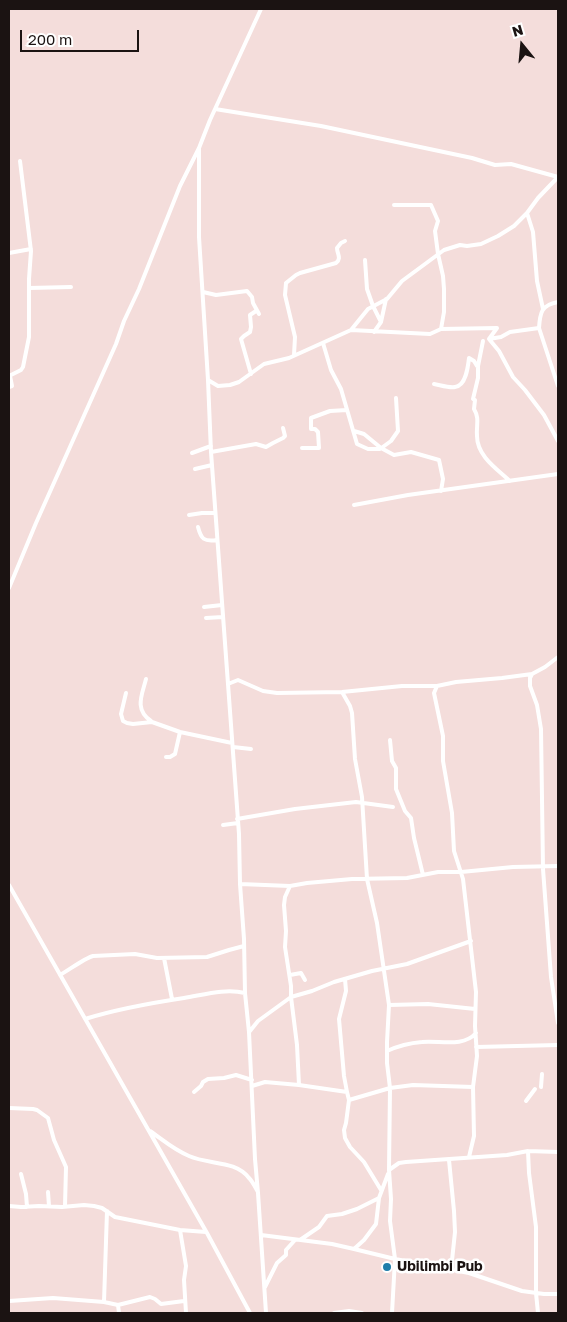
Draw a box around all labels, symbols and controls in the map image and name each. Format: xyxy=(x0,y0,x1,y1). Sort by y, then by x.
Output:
scale bar xyxy=(22,20,141,52)
north arrow xyxy=(497,20,547,70)
text: N xyxy=(510,20,525,40)
text: 200 m xyxy=(28,30,72,48)
place label: Ubilimbi Pub xyxy=(397,1259,483,1275)
marker: Ubilimbi Pub xyxy=(381,1261,393,1273)

